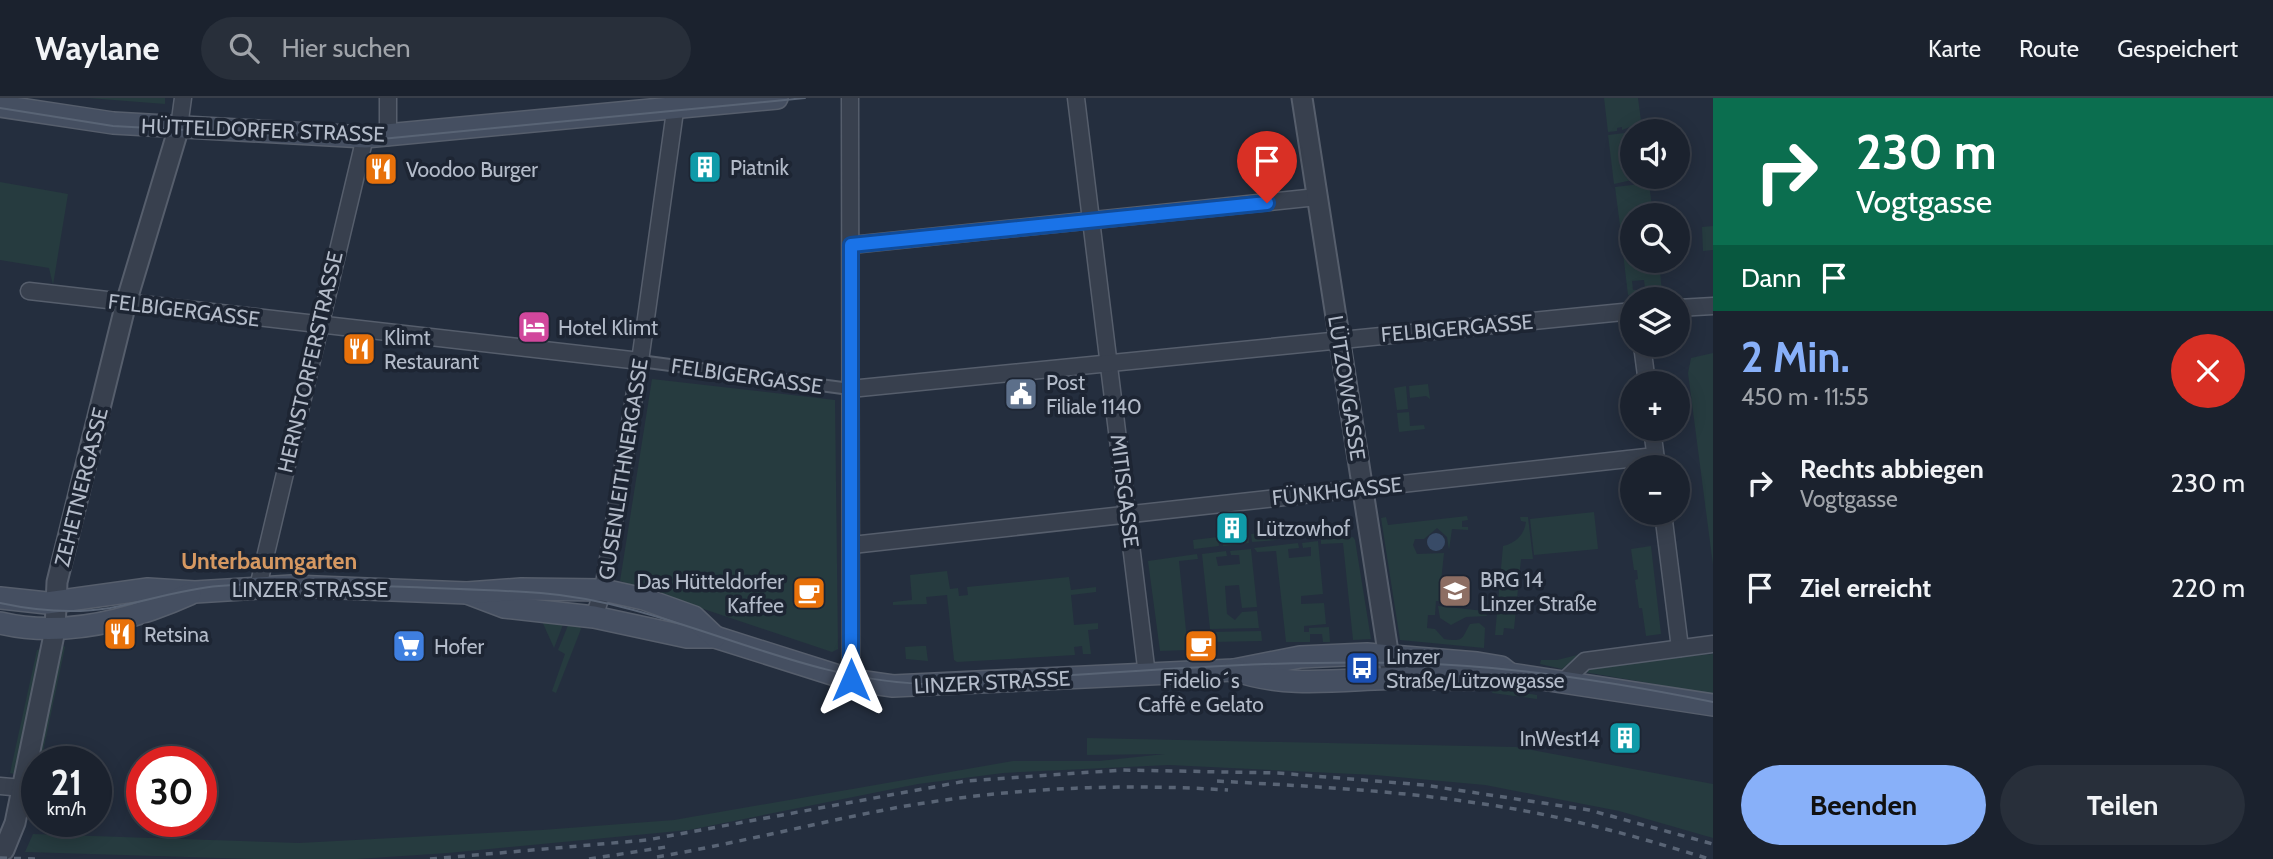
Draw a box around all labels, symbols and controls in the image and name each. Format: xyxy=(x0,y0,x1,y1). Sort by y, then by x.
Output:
search box xyxy=(201,17,691,80)
text: Waylane xyxy=(35,28,159,68)
icon: search xyxy=(225,29,263,67)
text: Hier suchen xyxy=(281,32,411,64)
text: Karte xyxy=(1928,34,1981,63)
text: Route xyxy=(2019,34,2079,63)
text: Gespeichert xyxy=(2117,34,2238,63)
street label: HÜTTELDORFER STRASSE xyxy=(141,113,385,147)
map controls xyxy=(1620,119,1690,525)
button: sound xyxy=(1620,119,1690,189)
text: 230 m xyxy=(1856,122,1997,181)
icon: right xyxy=(1741,126,1832,217)
pin xyxy=(1237,131,1297,203)
icon: arrive xyxy=(1248,142,1286,180)
building icon: Piatnik xyxy=(686,148,724,186)
restaurant icon: Voodoo Burger xyxy=(362,150,400,188)
place label: Piatnik xyxy=(730,155,789,180)
place label: Voodoo Burger xyxy=(406,157,538,182)
text: Vogtgasse xyxy=(1856,182,1992,221)
button: search xyxy=(1620,203,1690,273)
street label: HERNSTORFERSTRASSE xyxy=(272,249,348,475)
icon: arrive xyxy=(1815,259,1853,297)
text: Dann xyxy=(1741,262,1801,294)
button: layers xyxy=(1620,287,1690,357)
street label: FELBIGERGASSE xyxy=(107,288,261,332)
hotel icon: Hotel Klimt xyxy=(515,308,553,346)
street label: FELBIGERGASSE xyxy=(1380,309,1534,347)
street label: LÜTZOWGASSE xyxy=(1323,314,1371,462)
place label: Hotel Klimt xyxy=(558,315,658,340)
place label: Klimt Restaurant xyxy=(384,325,479,374)
restaurant icon: Klimt Restaurant xyxy=(340,330,378,368)
text: 2 Min. xyxy=(1741,331,1850,383)
button: close xyxy=(2171,334,2245,408)
street label: FELBIGERGASSE xyxy=(670,353,824,399)
street label: GUSENLEITHNERGASSE xyxy=(593,357,653,581)
place label: Post Filiale 1140 xyxy=(1046,370,1142,419)
button: + xyxy=(1620,371,1690,441)
public building icon: Post Filiale 1140 xyxy=(1002,375,1040,413)
text: 450 m · 11:55 xyxy=(1741,383,1869,411)
street label: ZEHETNERGASSE xyxy=(49,405,113,569)
street label: MITISGASSE xyxy=(1106,433,1144,549)
text: Rechts abbiegen xyxy=(1800,453,1984,485)
button: − xyxy=(1620,455,1690,525)
icon: right xyxy=(1741,464,1779,502)
text: 230 m xyxy=(2171,467,2245,499)
street label: FÜNKHGASSE xyxy=(1271,472,1403,510)
text: Vogtgasse xyxy=(1800,485,1898,513)
building icon: Lützowhof xyxy=(1213,509,1251,547)
place label: Lützowhof xyxy=(1256,516,1351,541)
district label: Unterbaumgarten xyxy=(181,547,357,575)
place label: BRG 14 Linzer Straße xyxy=(1480,567,1597,616)
place label: Das Hütteldorfer Kaffee xyxy=(636,569,784,618)
icon: arrive xyxy=(1741,569,1779,607)
school or university icon: BRG 14 Linzer Straße xyxy=(1436,572,1474,610)
text: Ziel erreicht xyxy=(1800,572,1931,604)
text: 220 m xyxy=(2171,572,2245,604)
cafe icon: Das Hütteldorfer Kaffee xyxy=(790,574,828,612)
street label: LINZER STRASSE xyxy=(232,577,388,602)
restaurant icon: Retsina xyxy=(101,615,139,653)
place label: Retsina xyxy=(144,622,209,647)
supermarket icon: Hofer xyxy=(390,627,428,665)
cafe icon: Fidelio´s Caffè e Gelato xyxy=(1182,627,1220,665)
place label: Hofer xyxy=(434,634,484,659)
position arrow xyxy=(814,643,888,717)
place label: Linzer Straße/Lützowgasse xyxy=(1386,644,1565,693)
bus stop icon: Linzer Straße/Lützowgasse xyxy=(1343,649,1381,687)
street label: LINZER STRASSE xyxy=(913,665,1071,699)
place label: Fidelio´s Caffè e Gelato xyxy=(1138,668,1264,717)
building icon: InWest14 xyxy=(1606,719,1644,757)
place label: InWest14 xyxy=(1519,726,1600,751)
speed limit sign: 30 xyxy=(126,746,217,837)
text: 21 xyxy=(51,761,82,804)
button: Beenden xyxy=(1741,765,1986,845)
button: Teilen xyxy=(2000,765,2245,845)
text: km/h xyxy=(47,798,86,820)

